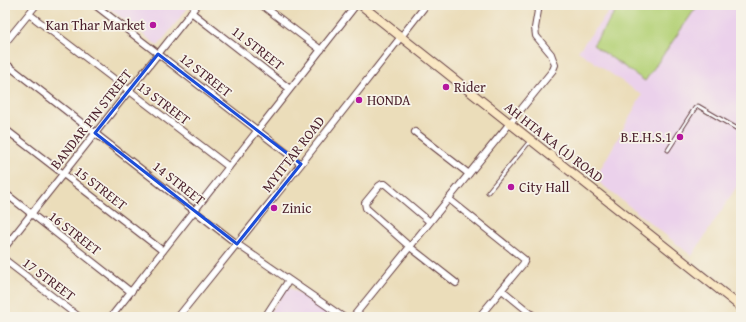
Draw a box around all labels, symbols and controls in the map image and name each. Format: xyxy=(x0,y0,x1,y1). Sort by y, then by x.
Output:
place label: Kan Thar Market xyxy=(46,15,145,35)
marker: Kan Thar Market xyxy=(148,20,158,30)
street label: 11 STREET xyxy=(228,21,288,75)
street label: 12 STREET xyxy=(176,48,236,102)
street label: BANDAR PIN STREET xyxy=(46,65,137,173)
street label: 13 STREET xyxy=(133,77,195,130)
place label: Rider xyxy=(454,77,486,97)
marker: Rider xyxy=(441,82,451,92)
place label: HONDA xyxy=(367,90,411,110)
marker: HONDA xyxy=(354,95,364,105)
street label: AH HTA KA (1) ROAD xyxy=(500,97,608,187)
street label: MYITTAR ROAD xyxy=(257,112,329,196)
place label: B.E.H.S.1 xyxy=(621,127,672,147)
marker: B.E.H.S.1 xyxy=(675,132,685,142)
street label: 14 STREET xyxy=(149,156,209,210)
street label: 15 STREET xyxy=(71,161,131,215)
place label: City Hall xyxy=(519,177,569,197)
marker: City Hall xyxy=(506,182,516,192)
place label: Zinic xyxy=(282,198,311,218)
marker: Zinic xyxy=(269,203,279,213)
street label: 16 STREET xyxy=(45,206,105,260)
street label: 17 STREET xyxy=(18,253,80,306)

